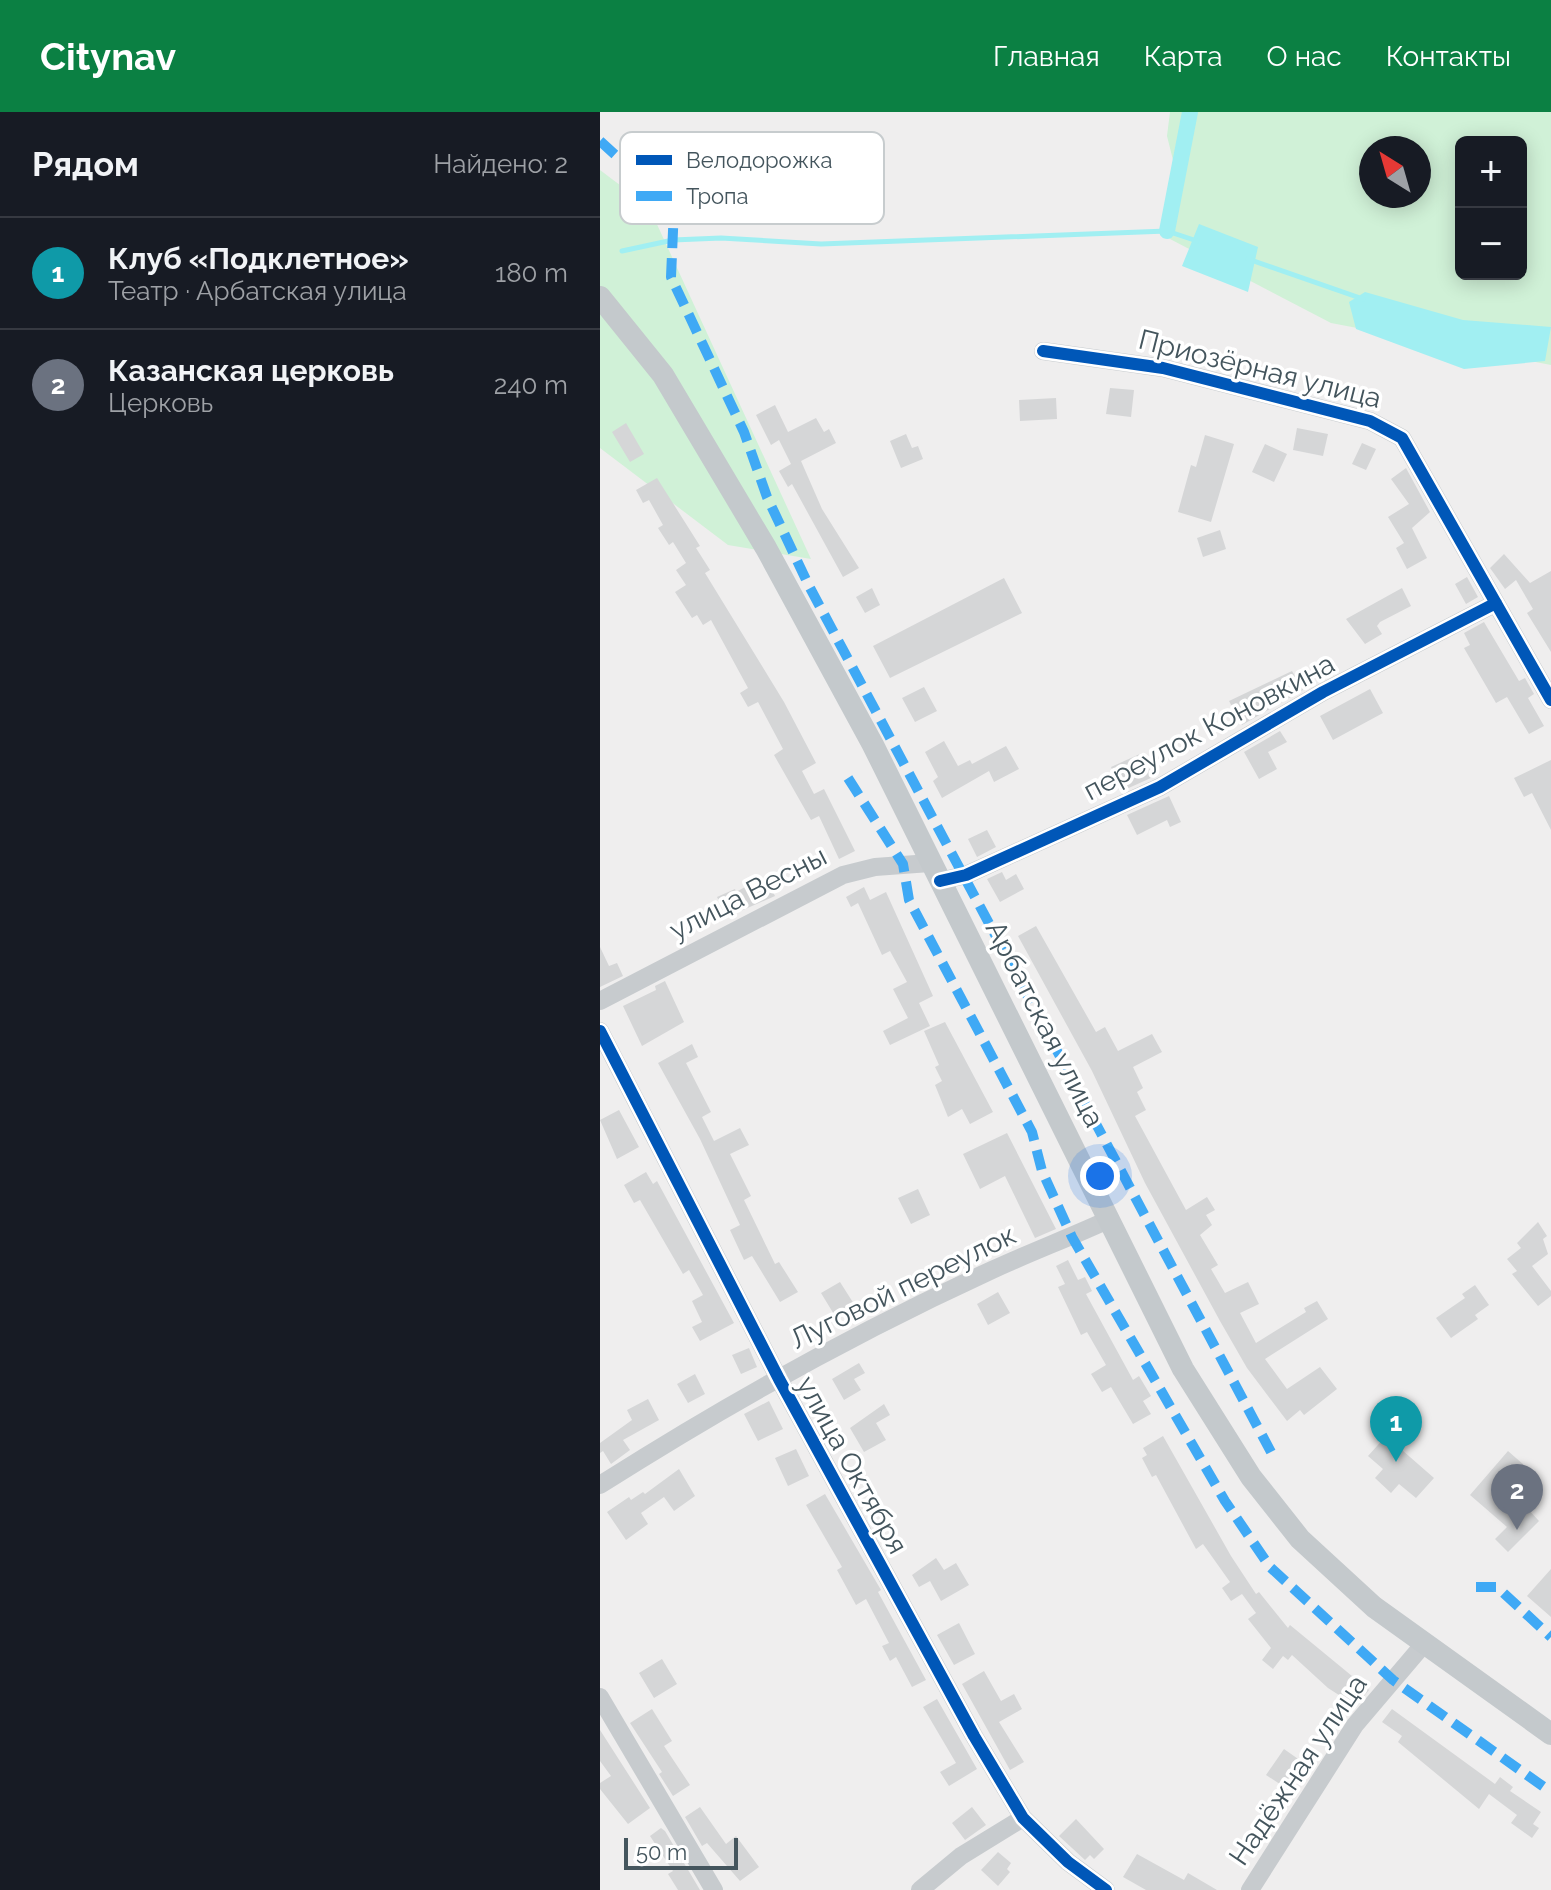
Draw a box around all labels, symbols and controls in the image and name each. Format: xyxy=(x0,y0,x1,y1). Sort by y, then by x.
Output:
text: Citynav xyxy=(40,34,176,79)
text: Главная xyxy=(993,40,1100,73)
text: Карта xyxy=(1144,40,1223,73)
text: О нас xyxy=(1267,40,1342,73)
text: Контакты xyxy=(1386,40,1511,73)
legend xyxy=(620,132,884,224)
north arrow xyxy=(1359,136,1431,208)
map controls xyxy=(1455,136,1527,280)
button: + xyxy=(1455,136,1527,208)
text: Рядом xyxy=(32,144,139,184)
text: Велодорожка xyxy=(686,147,832,173)
text: Найдено: 2 xyxy=(433,149,568,179)
text: Тропа xyxy=(686,183,749,209)
button: − xyxy=(1455,208,1527,280)
text: Клуб «Подклетное» xyxy=(108,241,409,276)
text: 1 xyxy=(52,258,64,288)
text: 180 m xyxy=(495,258,568,288)
text: Театр · Арбатская улица xyxy=(108,276,407,306)
street label: Приозёрная улица xyxy=(1135,323,1385,415)
text: Казанская церковь xyxy=(108,353,394,388)
text: 2 xyxy=(51,370,65,400)
text: 240 m xyxy=(494,370,568,400)
text: Церковь xyxy=(108,388,213,418)
street label: переулок Коновкина xyxy=(1078,647,1340,807)
street label: улица Весны xyxy=(664,839,832,947)
street label: Арбатская улица xyxy=(979,915,1111,1133)
your location xyxy=(1080,1156,1120,1196)
street label: Луговой переулок xyxy=(785,1218,1021,1356)
street label: улица Октября xyxy=(790,1370,914,1560)
pin: 1 xyxy=(1370,1396,1422,1462)
pin: 2 xyxy=(1491,1464,1543,1530)
street label: Надёжная улица xyxy=(1222,1669,1374,1871)
scale bar xyxy=(624,1834,738,1870)
text: 50 m xyxy=(636,1839,687,1865)

